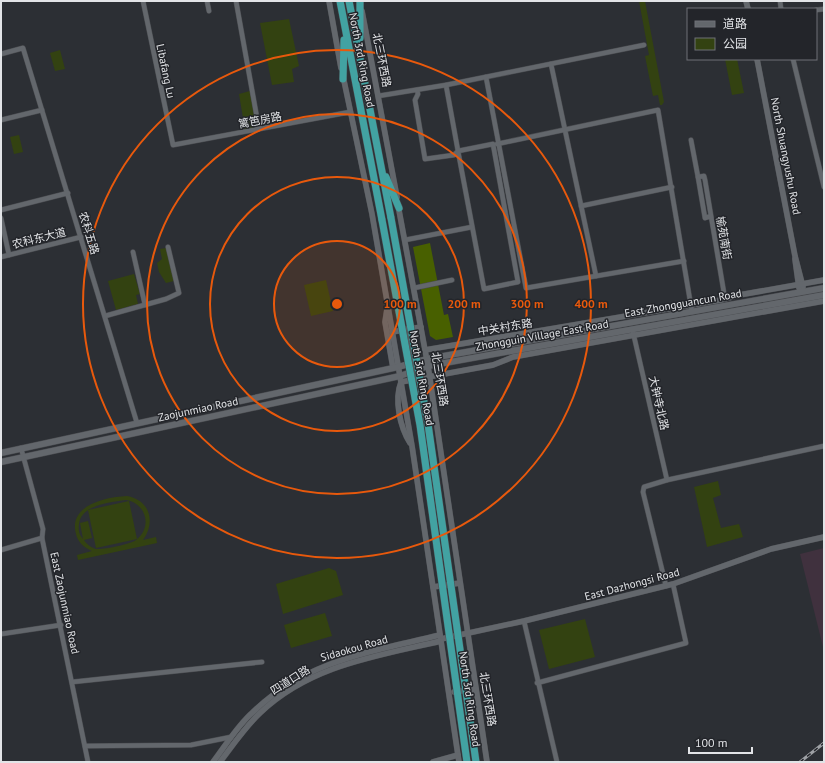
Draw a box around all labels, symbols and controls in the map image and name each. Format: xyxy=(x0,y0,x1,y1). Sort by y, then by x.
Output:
legend xyxy=(687,8,817,60)
street label: North 3rd Ring Road xyxy=(346,11,378,109)
text: 道路 xyxy=(723,16,747,31)
street label: 北三环西路 xyxy=(370,32,394,88)
text: 公园 xyxy=(723,36,747,51)
street label: Libafang Lu xyxy=(153,43,179,100)
street label: North Shuangyushu Road xyxy=(768,96,804,216)
street label: 篱笆房路 xyxy=(237,109,283,131)
street label: 农科五路 xyxy=(76,210,102,256)
street label: 榆苑南街 xyxy=(713,215,735,261)
street label: 农科东大道 xyxy=(11,225,67,251)
street label: East Zhongguancun Road xyxy=(623,286,743,320)
text: 100 m xyxy=(383,296,417,311)
text: 200 m xyxy=(447,296,481,311)
text: 300 m xyxy=(510,296,544,311)
text: 400 m xyxy=(574,296,608,311)
centre of rings xyxy=(330,297,344,311)
street label: Zhongguin Village East Road xyxy=(474,316,610,354)
street label: 中关村东路 xyxy=(477,316,533,338)
street label: North 3rd Ring Road xyxy=(407,329,437,427)
street label: 北三环西路 xyxy=(429,351,451,407)
street label: 大钟寺北路 xyxy=(646,375,672,431)
street label: Zaojunmiao Road xyxy=(157,394,239,424)
street label: East Zaojunmiao Road xyxy=(47,551,83,655)
street label: East Dazhongsi Road xyxy=(583,565,681,603)
street label: Sidaokou Road xyxy=(319,632,389,664)
street label: North 3rd Ring Road xyxy=(456,650,484,748)
street label: 四道口路 xyxy=(268,662,312,698)
street label: 北三环西路 xyxy=(477,671,499,727)
scale bar xyxy=(689,729,752,755)
text: 100 m xyxy=(695,735,728,750)

